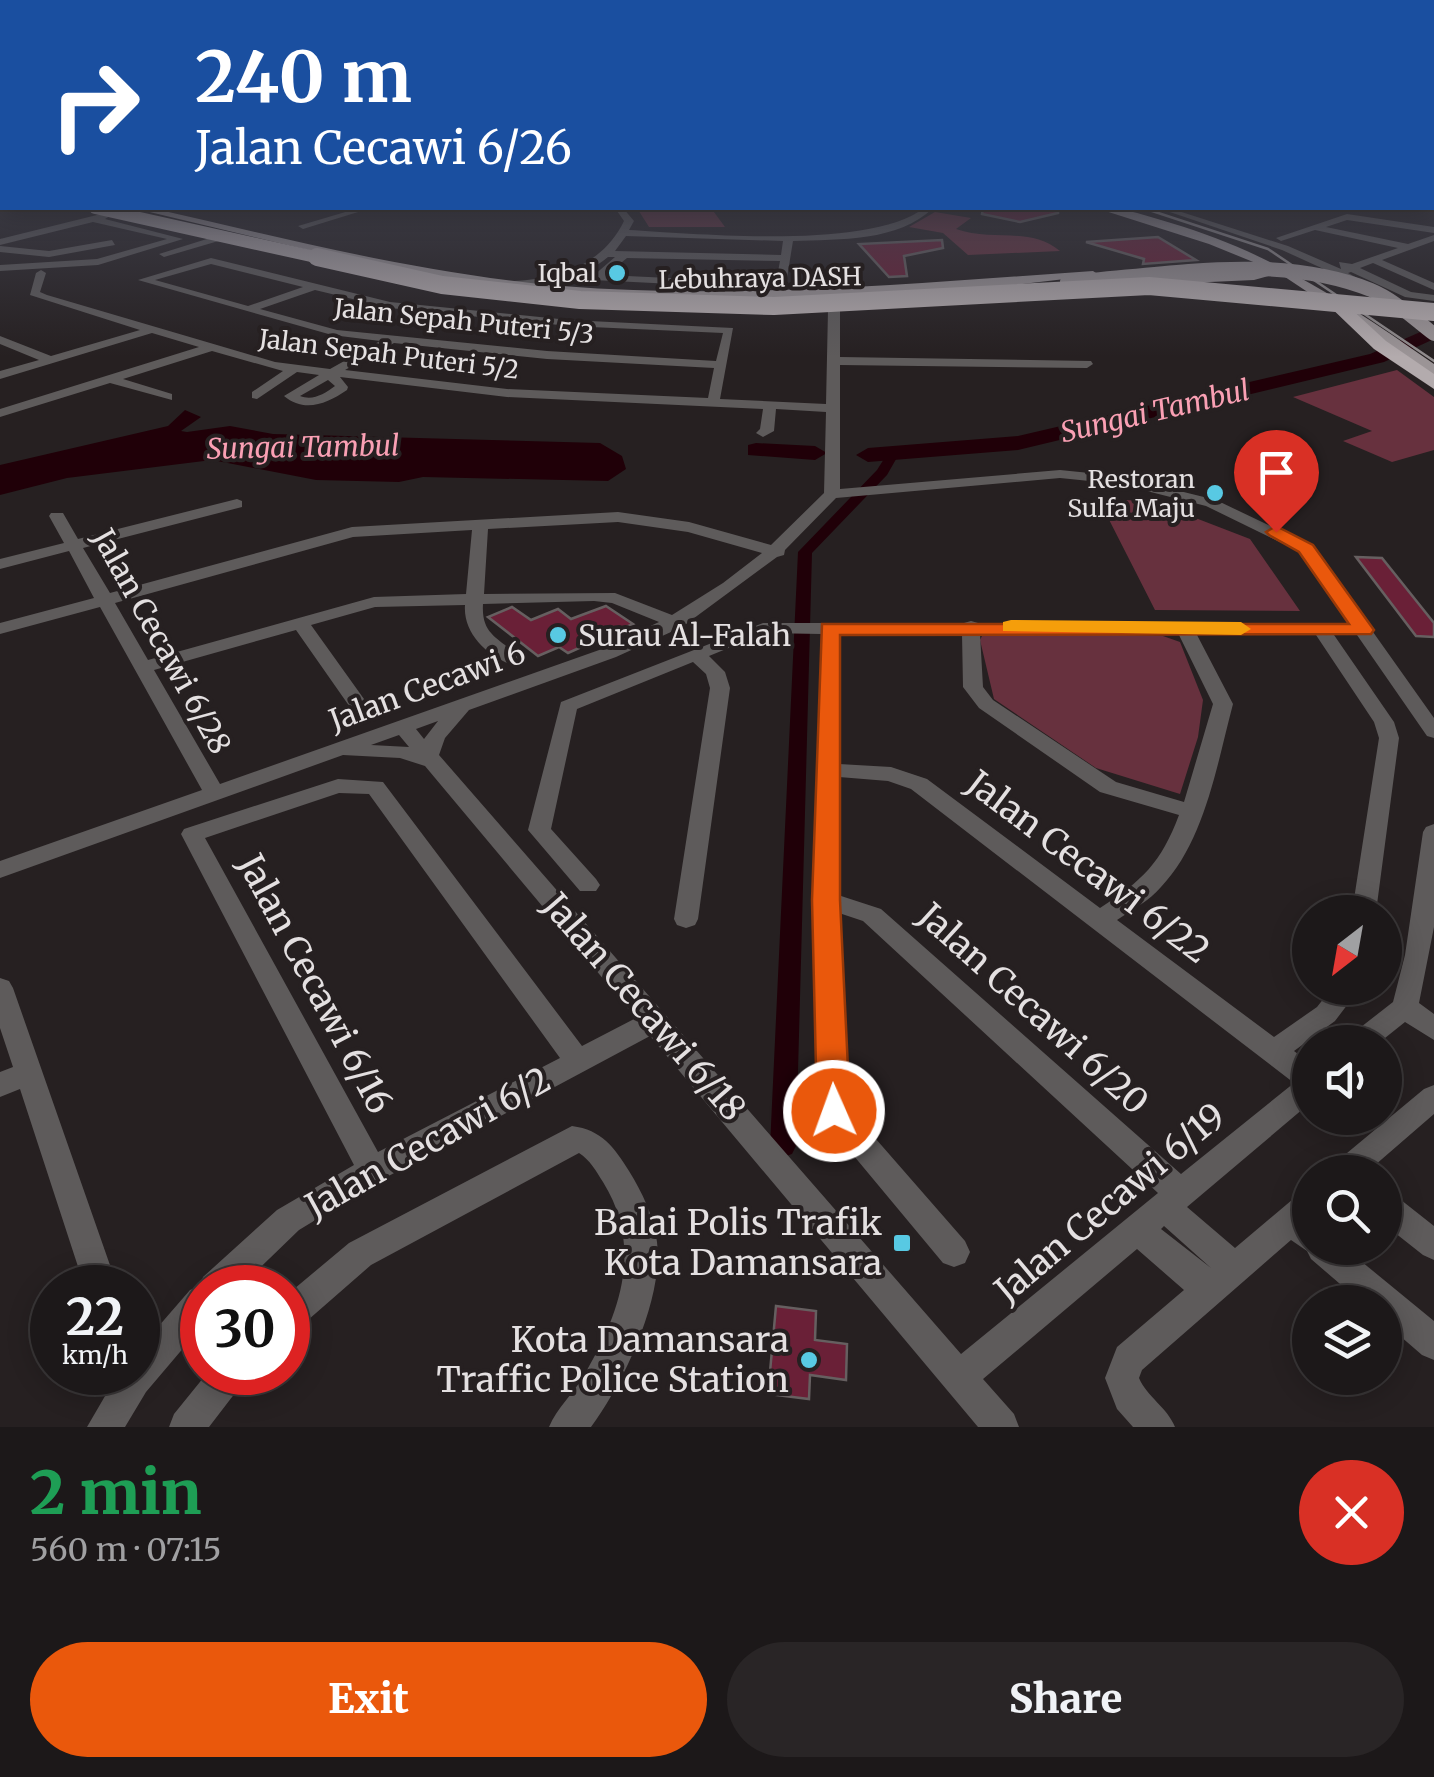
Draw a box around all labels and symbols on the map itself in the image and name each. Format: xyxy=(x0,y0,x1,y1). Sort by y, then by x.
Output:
place label: Iqbal xyxy=(537,257,597,289)
street label: Lebuhraya DASH xyxy=(658,260,862,296)
marker: Iqbal xyxy=(606,262,628,284)
street label: Jalan Sepah Puteri 5/3 xyxy=(331,291,596,351)
street label: Jalan Sepah Puteri 5/2 xyxy=(256,322,521,386)
water label: Sungai Tambul xyxy=(1057,372,1253,450)
water label: Sungai Tambul xyxy=(206,427,400,467)
pin xyxy=(1234,430,1319,533)
place label: Restoran Sulfa Maju xyxy=(1067,463,1195,524)
marker: Restoran Sulfa Maju xyxy=(1204,482,1226,504)
street label: Jalan Cecawi 6/28 xyxy=(84,521,240,760)
place label: Surau Al-Falah xyxy=(578,616,791,654)
marker: Surau Al-Falah xyxy=(547,624,569,646)
street label: Jalan Cecawi 6 xyxy=(323,633,530,739)
street label: Jalan Cecawi 6/22 xyxy=(957,761,1218,973)
street label: Jalan Cecawi 6/16 xyxy=(228,846,402,1121)
street label: Jalan Cecawi 6/18 xyxy=(532,883,755,1130)
street label: Jalan Cecawi 6/20 xyxy=(908,893,1157,1124)
north arrow xyxy=(1292,895,1402,1005)
street label: Jalan Cecawi 6/2 xyxy=(297,1058,558,1229)
position arrow xyxy=(782,1059,886,1163)
street label: Jalan Cecawi 6/19 xyxy=(985,1094,1234,1313)
place label: Balai Polis Trafik Kota Damansara xyxy=(594,1201,882,1285)
marker: Balai Polis Trafik Kota Damansara xyxy=(891,1232,913,1254)
speed limit sign: 30 xyxy=(180,1265,310,1395)
place label: Kota Damansara Traffic Police Station xyxy=(436,1318,789,1402)
marker: Kota Damansara Traffic Police Station xyxy=(798,1349,820,1371)

